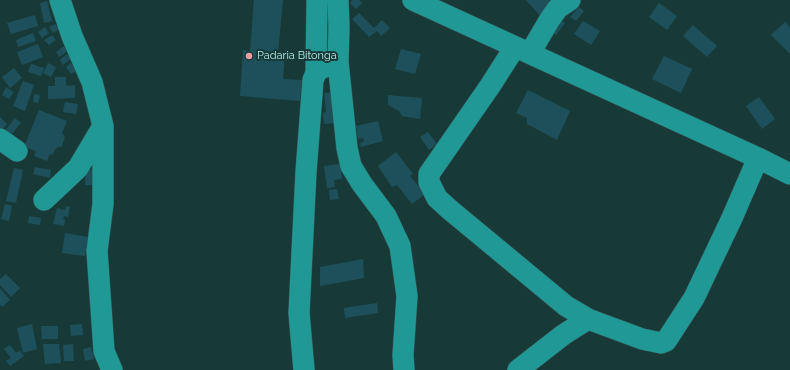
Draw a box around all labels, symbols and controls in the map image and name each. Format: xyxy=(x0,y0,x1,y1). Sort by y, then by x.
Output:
place label: Padaria Bitonga xyxy=(257,49,337,63)
marker: Padaria Bitonga xyxy=(244,51,254,61)

